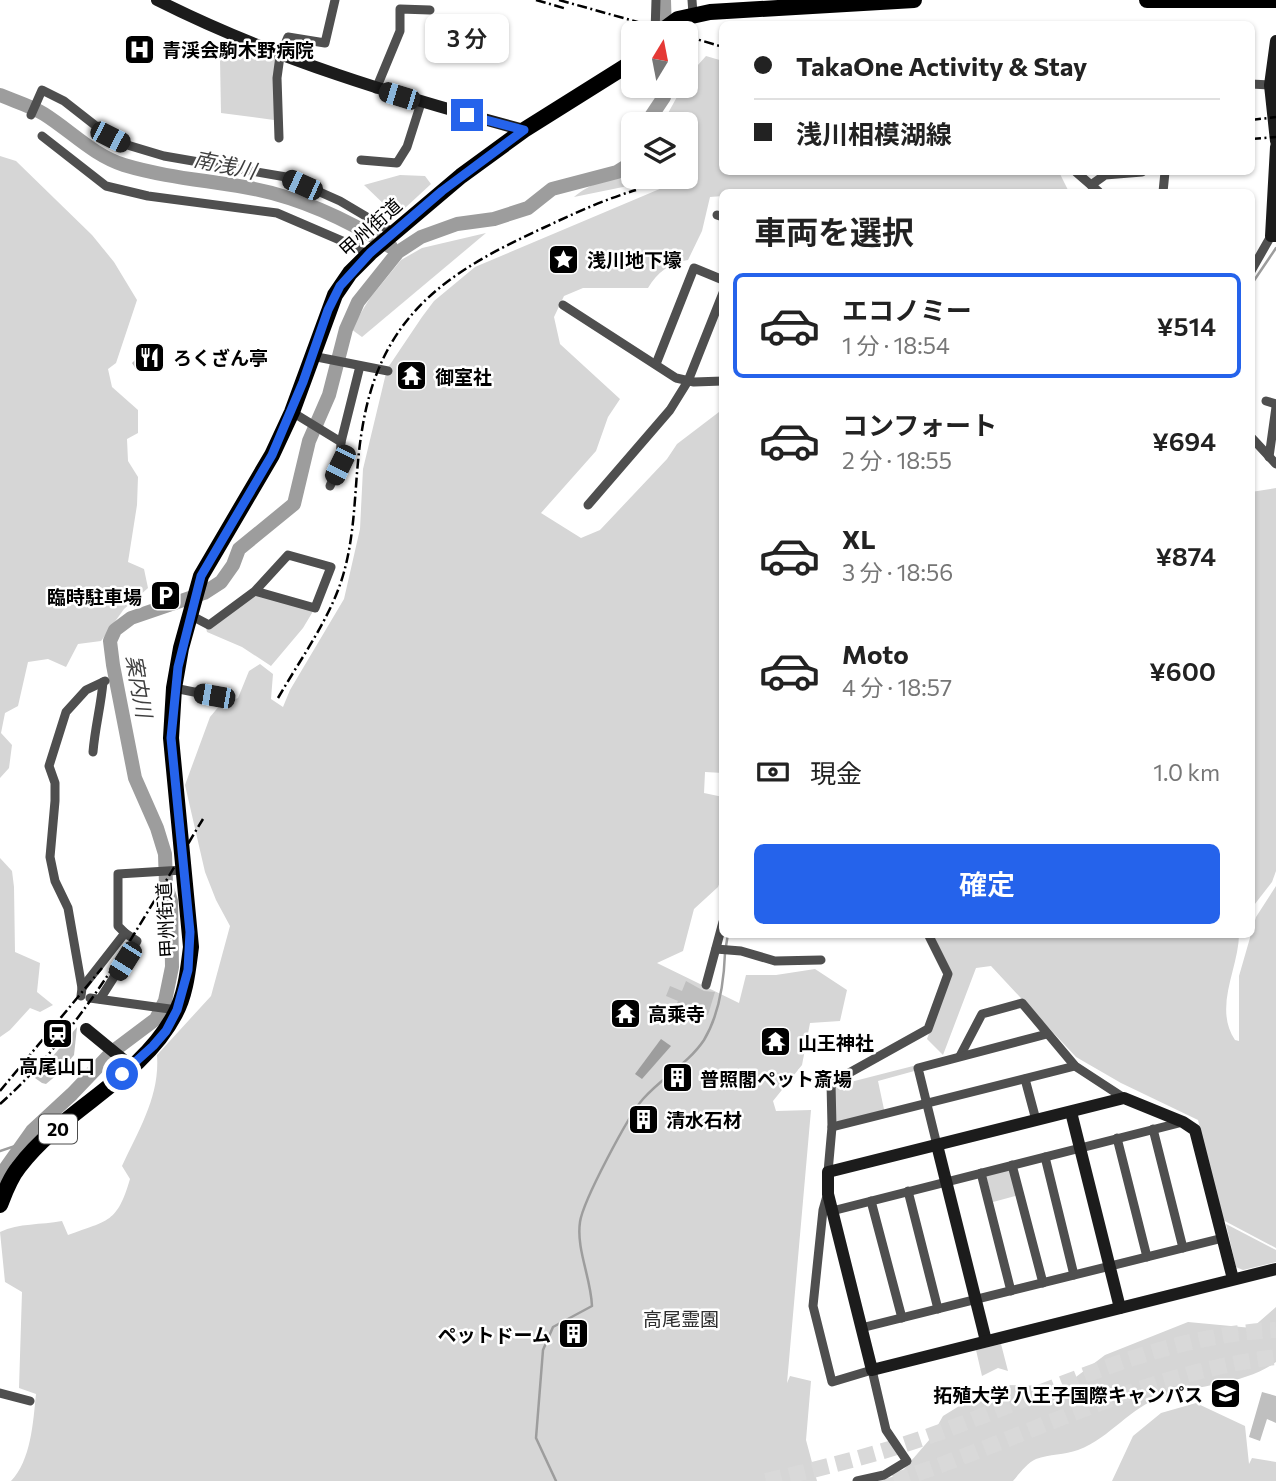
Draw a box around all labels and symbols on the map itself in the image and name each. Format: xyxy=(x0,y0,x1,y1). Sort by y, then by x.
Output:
callout: 3 分 xyxy=(425,13,509,62)
north arrow xyxy=(621,21,698,98)
hospital icon: 青渓会駒木野病院 xyxy=(122,32,156,66)
place label: 青渓会駒木野病院 xyxy=(162,38,314,61)
car xyxy=(376,80,423,112)
route end xyxy=(451,99,483,131)
car xyxy=(87,118,134,156)
water label: 南浅川 xyxy=(192,145,260,183)
car xyxy=(279,167,326,203)
street label: 甲州街道 xyxy=(334,193,406,261)
place icon: 浅川地下壕 xyxy=(547,242,581,276)
place label: 浅川地下壕 xyxy=(587,248,682,271)
restaurant icon: ろくざん亭 xyxy=(133,340,167,374)
place label: ろくざん亭 xyxy=(173,346,268,369)
temple icon: 御室社 xyxy=(395,359,429,393)
place label: 御室社 xyxy=(435,365,492,388)
car xyxy=(322,442,359,488)
parking icon: 臨時駐車場 xyxy=(148,579,182,613)
place label: 臨時駐車場 xyxy=(47,585,142,608)
water label: 案内川 xyxy=(122,653,158,721)
car xyxy=(192,682,237,710)
street label: 甲州街道 xyxy=(152,881,178,959)
car xyxy=(105,938,146,984)
temple icon: 高乘寺 xyxy=(608,996,642,1030)
place label: 高乘寺 xyxy=(648,1002,705,1025)
station icon: 高尾山口 xyxy=(40,1017,74,1051)
temple icon: 山王神社 xyxy=(758,1025,792,1059)
place label: 山王神社 xyxy=(798,1031,874,1054)
place label: 高尾山口 xyxy=(19,1054,95,1077)
route start xyxy=(106,1058,138,1090)
building icon: 普照閣ペット斎場 xyxy=(660,1061,694,1095)
place label: 普照閣ペット斎場 xyxy=(700,1067,852,1090)
building icon: 清水石材 xyxy=(626,1102,660,1136)
place label: 清水石材 xyxy=(666,1108,742,1131)
road number: 20 xyxy=(39,1114,77,1144)
park label: 高尾霊園 xyxy=(643,1307,719,1330)
building icon: ペットドーム xyxy=(557,1317,591,1351)
place label: ペットドーム xyxy=(438,1323,551,1346)
school or university icon: 拓殖大学 八王子国際キャンパス xyxy=(1209,1377,1243,1411)
place label: 拓殖大学 八王子国際キャンパス xyxy=(933,1383,1203,1406)

